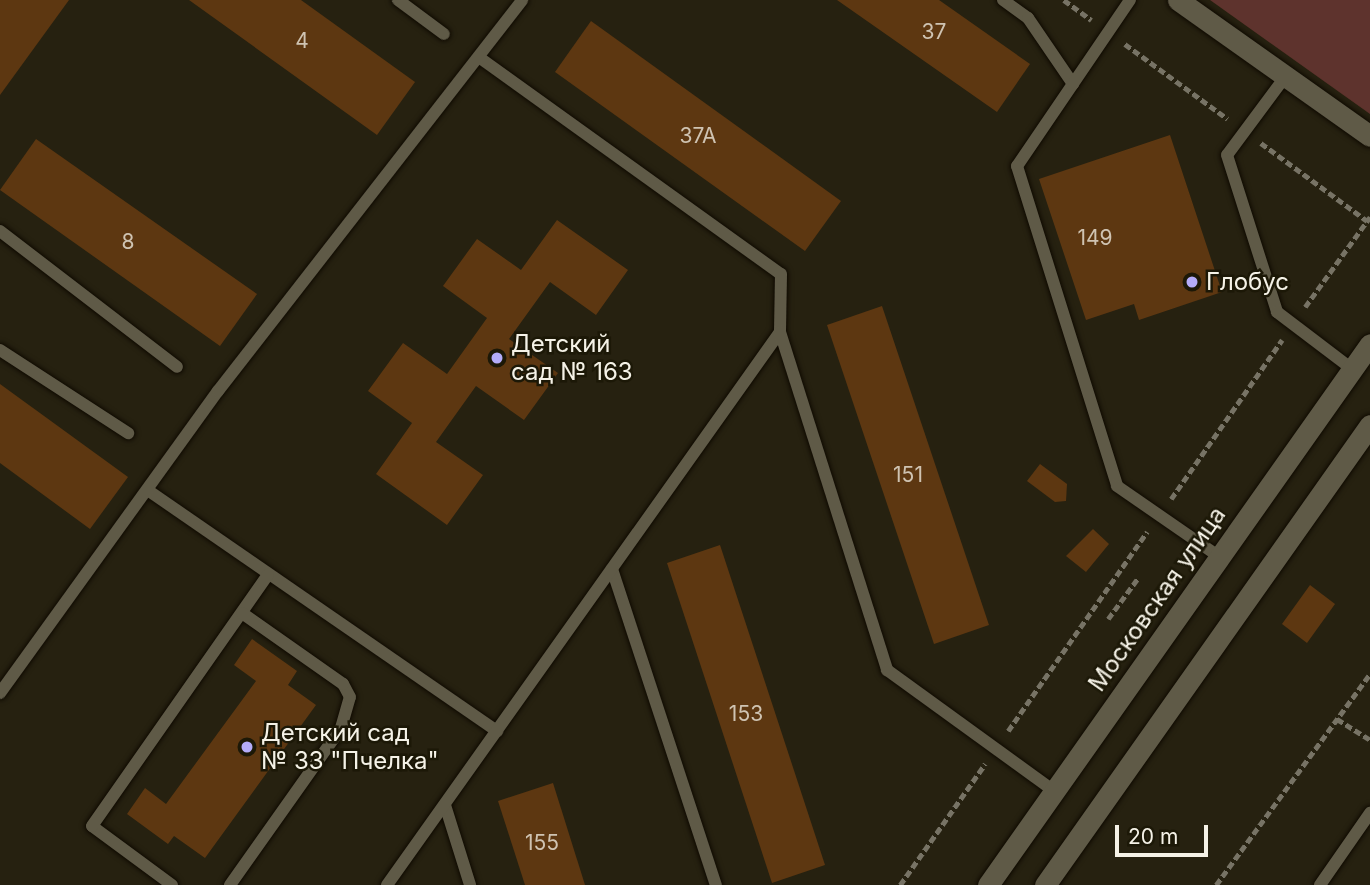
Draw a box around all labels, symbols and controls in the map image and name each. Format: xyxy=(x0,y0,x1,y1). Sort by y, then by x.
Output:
house number: 37 xyxy=(922,19,946,45)
house number: 4 xyxy=(295,28,309,54)
house number: 37А xyxy=(679,123,717,149)
house number: 149 xyxy=(1077,225,1113,251)
house number: 8 xyxy=(122,229,134,255)
place label: Глобус xyxy=(1206,268,1289,296)
marker: Глобус xyxy=(1184,274,1200,290)
place label: Детский сад № 163 xyxy=(511,330,633,386)
marker: Детский сад № 163 xyxy=(489,350,505,366)
house number: 151 xyxy=(893,462,923,488)
street label: Московская улица xyxy=(1082,501,1232,697)
house number: 153 xyxy=(729,701,763,727)
place label: Детский сад № 33 "Пчелка" xyxy=(261,719,439,775)
marker: Детский сад № 33 "Пчелка" xyxy=(239,739,255,755)
scale bar xyxy=(1118,812,1211,856)
text: 20 m xyxy=(1128,824,1178,849)
house number: 155 xyxy=(525,830,559,856)

